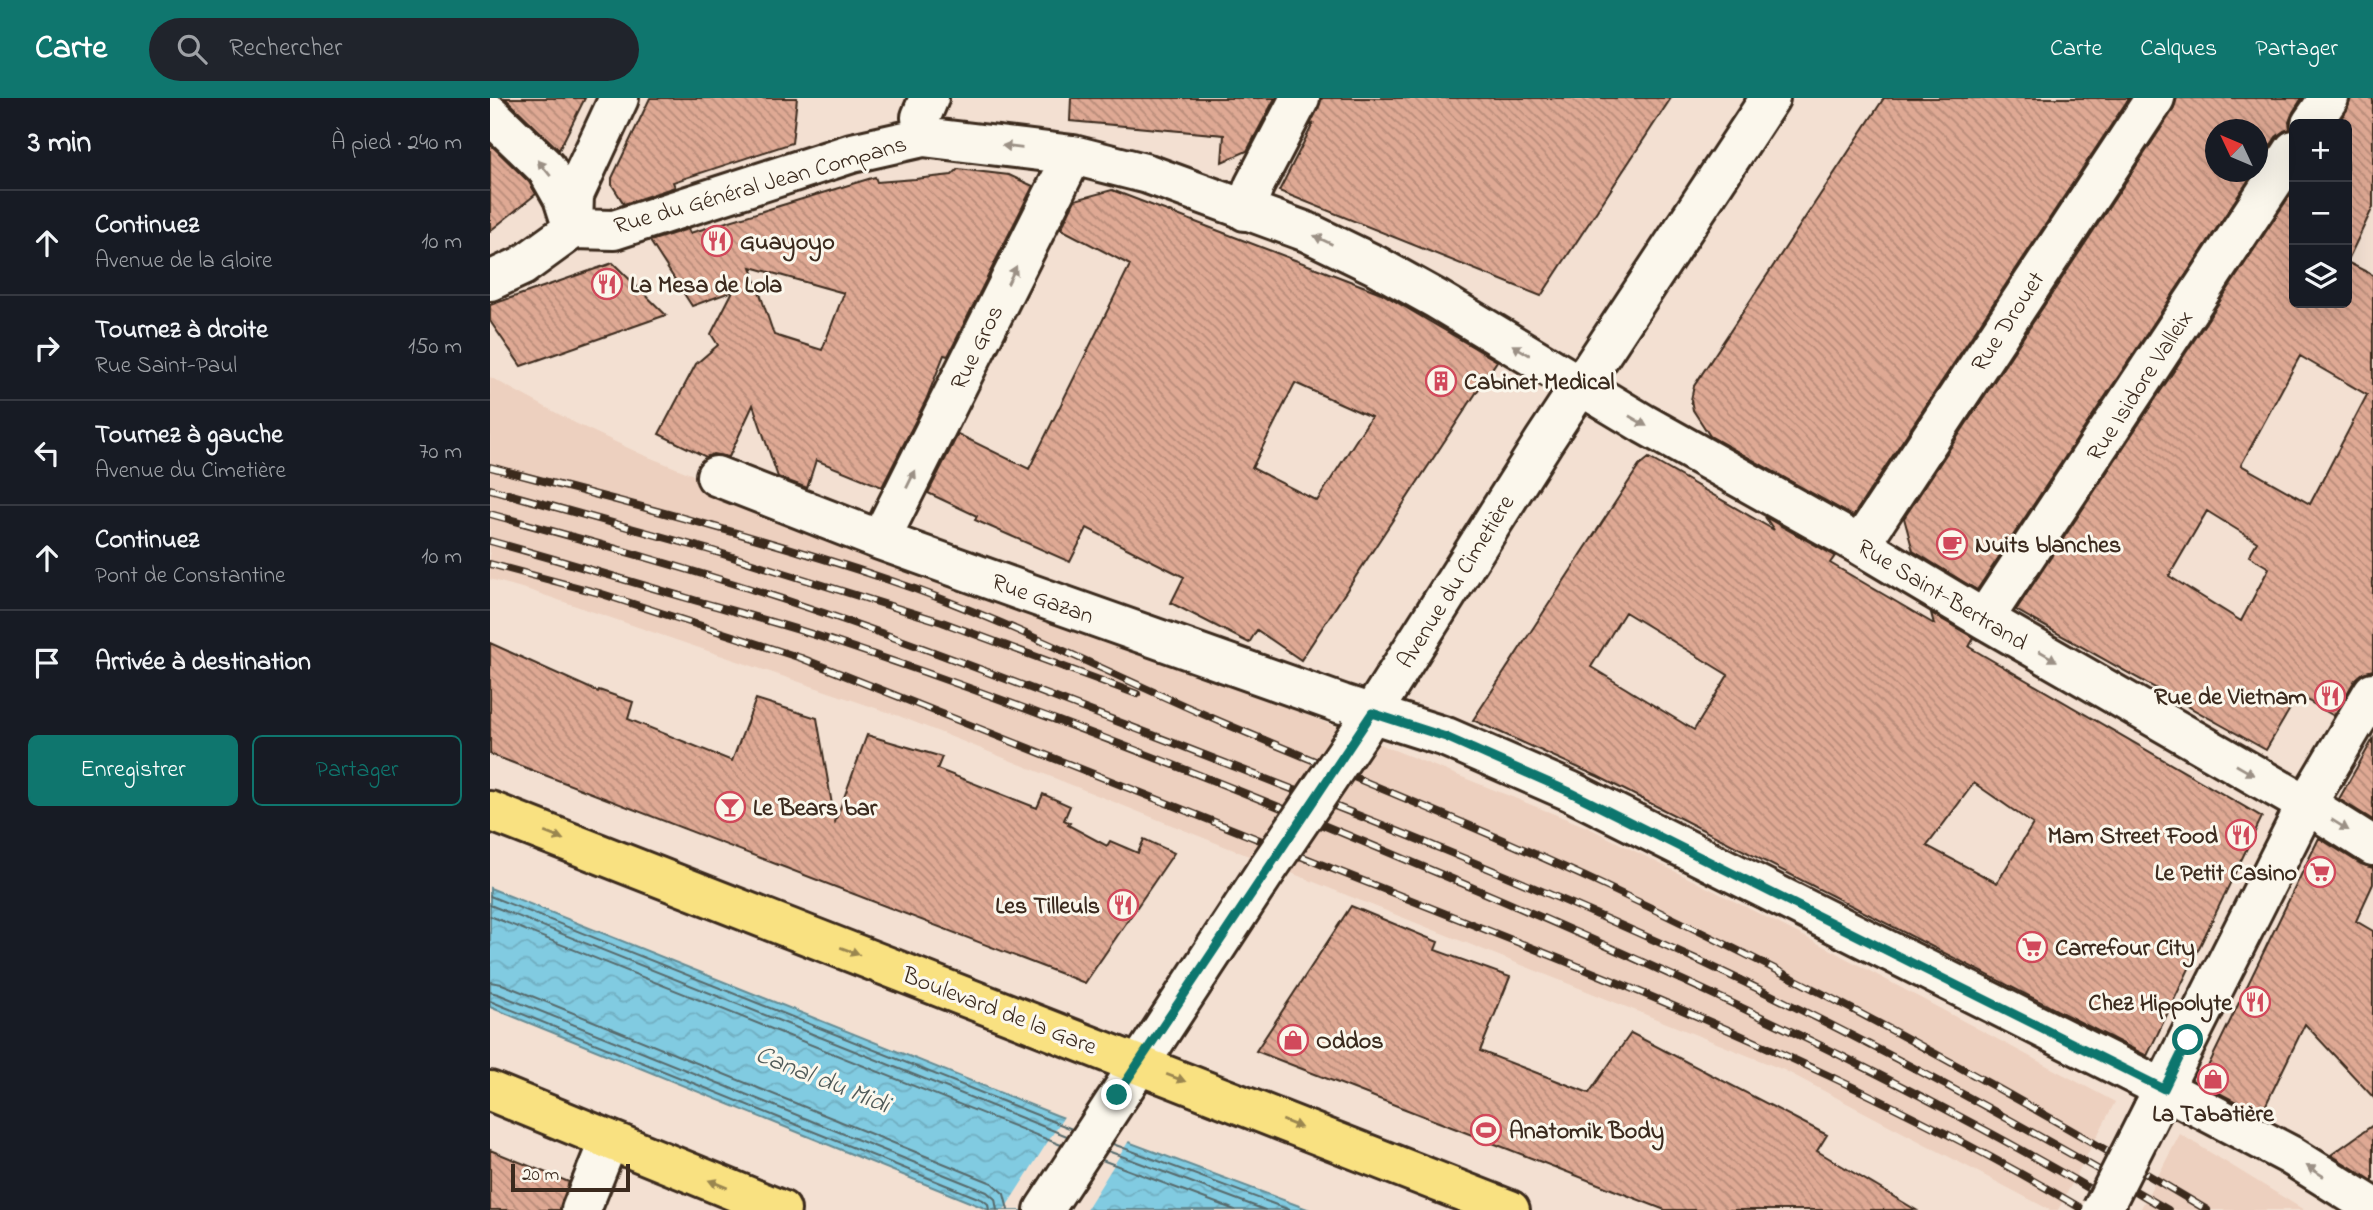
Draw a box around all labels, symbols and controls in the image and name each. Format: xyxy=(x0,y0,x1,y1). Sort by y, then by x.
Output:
search box xyxy=(149,18,639,81)
text: Carte xyxy=(35,25,107,73)
icon: search xyxy=(173,30,211,68)
text: Rechercher xyxy=(229,30,342,68)
text: Carte xyxy=(2050,32,2102,67)
text: Calques xyxy=(2140,32,2217,67)
text: Partager xyxy=(2255,32,2338,67)
north arrow xyxy=(2205,119,2268,182)
map controls xyxy=(2289,119,2352,308)
button: + xyxy=(2289,119,2352,182)
text: 3 min xyxy=(28,122,91,166)
text: À pied · 240 m xyxy=(331,127,462,160)
street label: Rue du Général Jean Compans xyxy=(610,128,911,245)
one-way arrow xyxy=(1001,142,1023,153)
one-way arrow xyxy=(537,160,552,178)
button: − xyxy=(2289,182,2352,245)
text: Continuez xyxy=(95,207,199,245)
icon: ahead xyxy=(28,224,66,262)
restaurant icon: Guayoyo xyxy=(700,224,734,258)
text: 10 m xyxy=(421,226,462,259)
place label: Guayoyo xyxy=(740,226,835,262)
one-way arrow xyxy=(1313,234,1333,245)
text: Avenue de la Gloire xyxy=(95,245,272,278)
button: layers xyxy=(2289,245,2352,308)
one-way arrow xyxy=(1007,265,1018,285)
street label: Rue Drouet xyxy=(1963,265,2055,380)
restaurant icon: La Mesa de Lola xyxy=(590,267,624,301)
place label: La Mesa de Lola xyxy=(630,269,782,304)
street label: Rue Gros xyxy=(943,300,1014,397)
street label: Rue Isidore Valleix xyxy=(2079,304,2203,469)
text: Tournez à droite xyxy=(95,312,268,350)
icon: right xyxy=(28,329,66,367)
text: 150 m xyxy=(408,331,462,364)
one-way arrow xyxy=(1512,344,1531,357)
text: Rue Saint-Paul xyxy=(95,350,237,383)
building icon: Cabinet Medical xyxy=(1424,364,1458,398)
place label: Cabinet Medical xyxy=(1464,366,1615,401)
one-way arrow xyxy=(1628,415,1648,427)
text: Tournez à gauche xyxy=(95,417,283,455)
icon: left xyxy=(28,434,66,472)
text: 70 m xyxy=(419,436,462,469)
text: Avenue du Cimetière xyxy=(95,455,286,488)
one-way arrow xyxy=(904,468,916,488)
street label: Avenue du Cimetière xyxy=(1390,488,1525,676)
text: Continuez xyxy=(95,522,199,560)
cafe icon: Nuits blanches xyxy=(1935,527,1969,561)
place label: Nuits blanches xyxy=(1975,529,2121,564)
street label: Rue Saint-Bertrand xyxy=(1850,531,2034,661)
icon: ahead xyxy=(28,539,66,577)
text: 10 m xyxy=(421,541,462,574)
text: Pont de Constantine xyxy=(95,560,285,593)
street label: Rue Gazan xyxy=(986,566,1098,635)
icon: arrive xyxy=(28,644,66,682)
text: Arrivée à destination xyxy=(95,644,311,682)
one-way arrow xyxy=(2038,650,2057,662)
restaurant icon: Rue de Vietnam xyxy=(2313,679,2347,713)
place label: Rue de Vietnam xyxy=(2154,681,2307,716)
button: Enregistrer xyxy=(28,735,238,806)
button: Partager xyxy=(252,735,462,806)
one-way arrow xyxy=(2235,764,2254,776)
bar icon: Le Bears bar xyxy=(713,790,747,824)
place label: Le Bears bar xyxy=(753,792,878,827)
restaurant icon: Mam Street Food xyxy=(2224,818,2258,852)
one-way arrow xyxy=(2330,819,2349,832)
place label: Mam Street Food xyxy=(2048,820,2218,855)
one-way arrow xyxy=(543,831,564,842)
supermarket icon: Le Petit Casino xyxy=(2303,855,2337,889)
place label: Le Petit Casino xyxy=(2155,857,2297,892)
restaurant icon: Les Tilleuls xyxy=(1106,888,1140,922)
place label: Les Tilleuls xyxy=(995,890,1100,925)
supermarket icon: Carrefour City xyxy=(2015,930,2049,964)
place label: Carrefour City xyxy=(2055,932,2195,968)
one-way arrow xyxy=(839,946,860,957)
street label: Boulevard de la Gare xyxy=(896,959,1102,1066)
restaurant icon: Chez Hippolyte xyxy=(2238,985,2272,1019)
place label: Chez Hippolyte xyxy=(2088,987,2233,1023)
shop icon: Oddos xyxy=(1276,1023,1310,1057)
route start xyxy=(2172,1024,2203,1055)
place label: Oddos xyxy=(1316,1025,1383,1060)
water label: Canal du Midi xyxy=(749,1037,897,1126)
shop icon: La Tabatière xyxy=(2196,1062,2230,1096)
one-way arrow xyxy=(1165,1072,1186,1083)
route end xyxy=(1101,1079,1132,1110)
place label: La Tabatière xyxy=(2152,1098,2275,1133)
sports icon: Anatomik Body xyxy=(1469,1113,1503,1147)
place label: Anatomik Body xyxy=(1509,1115,1664,1151)
one-way arrow xyxy=(1282,1118,1303,1129)
scale bar xyxy=(511,1161,630,1193)
text: 20 m xyxy=(522,1162,559,1189)
one-way arrow xyxy=(2305,1164,2325,1177)
one-way arrow xyxy=(707,1179,728,1190)

